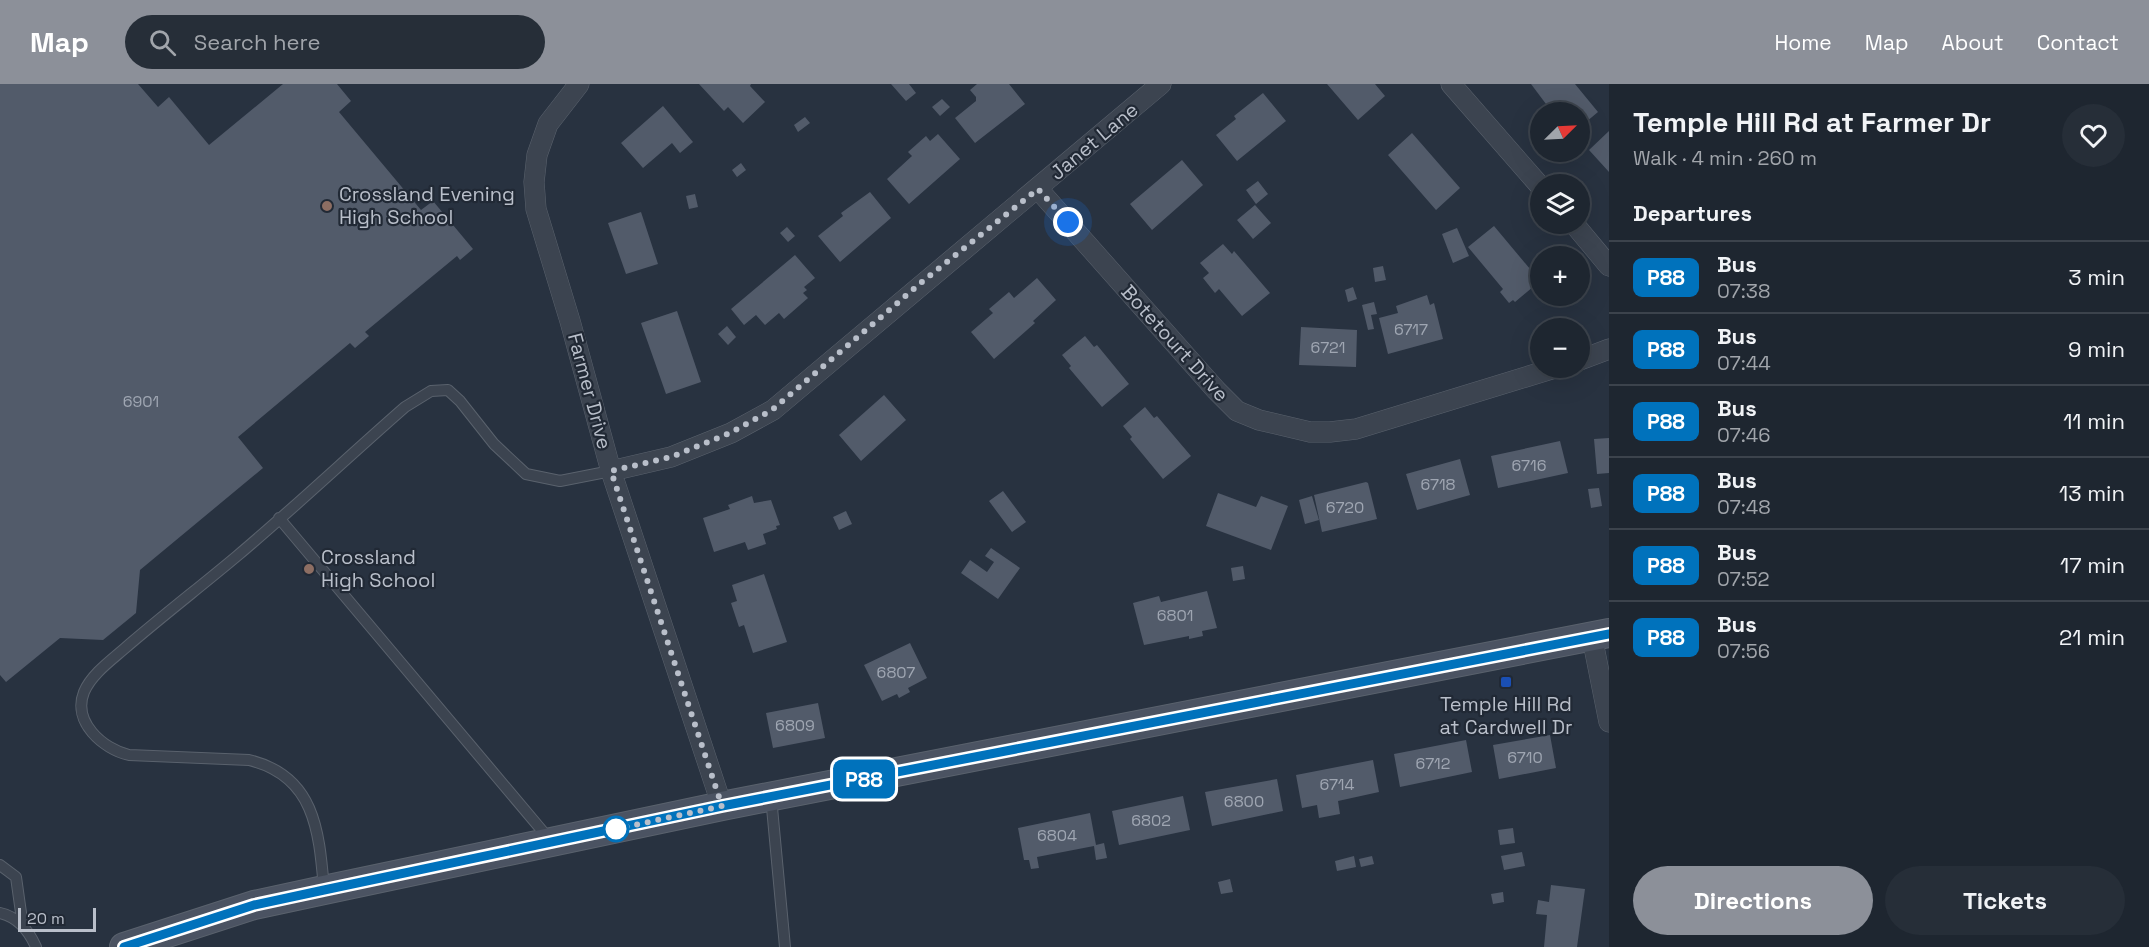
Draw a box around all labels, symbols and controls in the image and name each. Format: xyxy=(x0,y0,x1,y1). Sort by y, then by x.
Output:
search box xyxy=(125,15,545,69)
text: Map xyxy=(30,24,89,60)
icon: search xyxy=(146,26,179,59)
text: Search here xyxy=(194,28,321,56)
text: Home xyxy=(1774,29,1832,56)
text: Map xyxy=(1865,29,1909,56)
text: About xyxy=(1942,29,2004,56)
text: Contact xyxy=(2037,29,2119,56)
street label: Janet Lane xyxy=(1044,97,1144,185)
north arrow xyxy=(1530,102,1590,162)
map controls xyxy=(1530,102,1590,378)
text: Temple Hill Rd at Farmer Dr xyxy=(1633,104,1991,140)
button: heart xyxy=(2062,104,2125,167)
text: Walk · 4 min · 260 m xyxy=(1633,145,1817,171)
button: layers xyxy=(1530,174,1590,234)
place label: Crossland Evening High School xyxy=(339,181,515,230)
marker: Crossland Evening High School xyxy=(320,199,334,213)
text: Departures xyxy=(1633,199,1752,227)
your location xyxy=(1053,207,1083,237)
button: + xyxy=(1530,246,1590,306)
text: Bus xyxy=(1717,250,1757,278)
text: 3 min xyxy=(2068,263,2125,291)
text: P88 xyxy=(1647,264,1685,291)
text: 07:38 xyxy=(1717,278,1770,304)
street label: Botetourt Drive xyxy=(1116,279,1234,407)
button: − xyxy=(1530,318,1590,378)
house number: 6717 xyxy=(1394,319,1428,340)
text: Bus xyxy=(1717,322,1757,350)
street label: Farmer Drive xyxy=(562,330,618,452)
text: 9 min xyxy=(2068,335,2125,363)
text: P88 xyxy=(1647,336,1685,363)
house number: 6721 xyxy=(1311,337,1345,358)
text: 07:44 xyxy=(1717,350,1771,376)
house number: 6901 xyxy=(123,391,159,412)
text: Bus xyxy=(1717,394,1757,422)
text: 11 min xyxy=(2063,407,2125,435)
text: P88 xyxy=(1647,408,1685,435)
text: 07:46 xyxy=(1717,422,1771,448)
house number: 6716 xyxy=(1512,455,1546,476)
text: Bus xyxy=(1717,466,1757,494)
house number: 6718 xyxy=(1420,474,1456,495)
text: 13 min xyxy=(2059,479,2125,507)
text: P88 xyxy=(1647,480,1685,507)
text: 07:48 xyxy=(1717,494,1771,520)
house number: 6720 xyxy=(1326,497,1364,518)
text: Bus xyxy=(1717,538,1757,566)
place label: Crossland High School xyxy=(321,544,435,593)
text: 17 min xyxy=(2060,551,2125,579)
text: P88 xyxy=(1647,552,1685,579)
marker: Crossland High School xyxy=(302,562,316,576)
text: 07:52 xyxy=(1717,566,1770,592)
house number: 6801 xyxy=(1157,605,1193,626)
text: Bus xyxy=(1717,610,1757,638)
text: 21 min xyxy=(2059,623,2125,651)
text: P88 xyxy=(1647,624,1685,651)
text: 07:56 xyxy=(1717,638,1770,664)
house number: 6807 xyxy=(877,662,915,683)
marker: Temple Hill Rd at Cardwell Dr xyxy=(1499,675,1513,689)
place label: Temple Hill Rd at Cardwell Dr xyxy=(1439,691,1573,740)
house number: 6809 xyxy=(775,715,815,736)
house number: 6710 xyxy=(1507,747,1543,768)
house number: 6712 xyxy=(1416,753,1450,774)
line badge: P88 xyxy=(830,760,898,798)
text: P88 xyxy=(845,766,883,793)
house number: 6714 xyxy=(1319,774,1355,795)
house number: 6800 xyxy=(1224,791,1264,812)
house number: 6802 xyxy=(1131,810,1171,831)
unlabelled marker xyxy=(603,816,629,842)
house number: 6804 xyxy=(1037,825,1077,846)
button: Directions xyxy=(1633,866,1873,935)
button: Tickets xyxy=(1885,866,2125,935)
scale bar xyxy=(18,905,96,932)
text: 20 m xyxy=(27,908,65,929)

